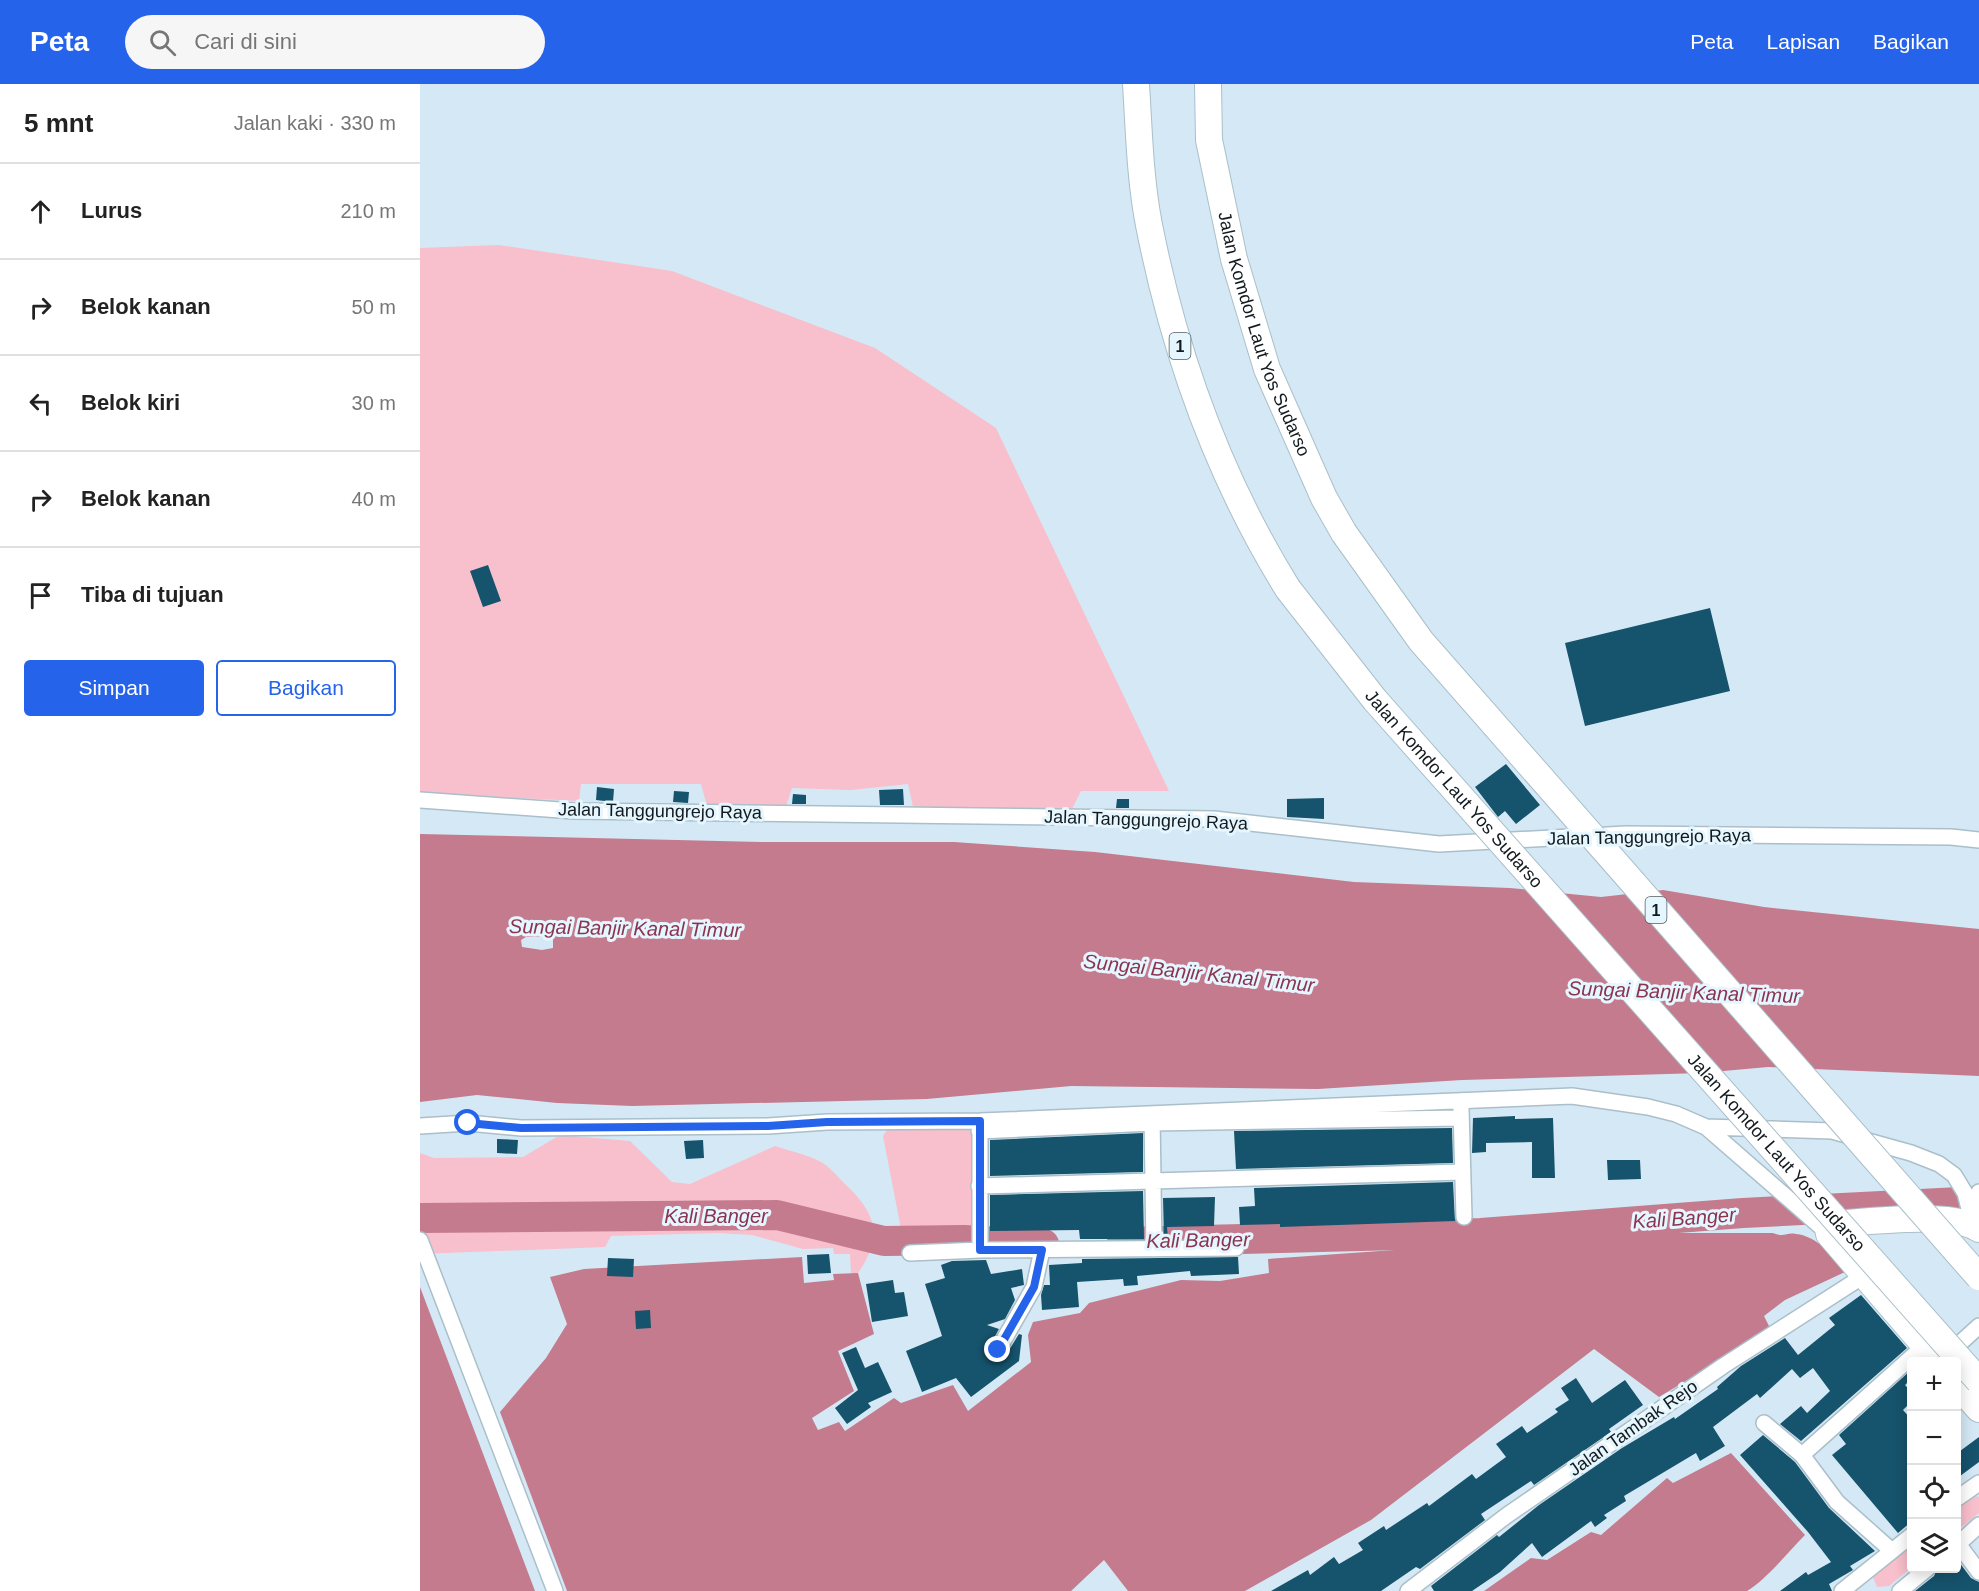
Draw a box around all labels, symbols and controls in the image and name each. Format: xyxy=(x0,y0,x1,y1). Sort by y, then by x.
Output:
search box xyxy=(125,15,545,69)
text: Peta xyxy=(30,26,89,57)
icon: search xyxy=(146,26,179,59)
text: Cari di sini xyxy=(194,29,297,54)
text: Peta xyxy=(1690,30,1734,53)
text: Lapisan xyxy=(1767,30,1840,53)
text: Bagikan xyxy=(1873,30,1949,53)
text: 5 mnt xyxy=(24,108,93,138)
text: Jalan kaki · 330 m xyxy=(234,112,396,134)
icon: ahead xyxy=(24,195,57,228)
text: Lurus xyxy=(81,198,142,223)
text: 210 m xyxy=(340,200,396,222)
street label: Jalan Komdor Laut Yos Sudarso xyxy=(1214,210,1314,459)
icon: right xyxy=(24,291,57,324)
text: Belok kanan xyxy=(81,294,211,319)
text: 50 m xyxy=(352,296,396,318)
road number: 1 xyxy=(1170,333,1191,359)
icon: left xyxy=(24,387,57,420)
text: Belok kiri xyxy=(81,390,180,415)
text: 30 m xyxy=(352,392,396,414)
icon: right xyxy=(24,483,57,516)
text: Belok kanan xyxy=(81,486,211,511)
text: 40 m xyxy=(352,488,396,510)
icon: arrive xyxy=(24,579,57,612)
text: Tiba di tujuan xyxy=(81,582,224,607)
button: Simpan xyxy=(24,660,204,716)
button: Bagikan xyxy=(216,660,396,716)
street label: Jalan Komdor Laut Yos Sudarso xyxy=(1361,686,1547,892)
street label: Jalan Tanggungrejo Raya xyxy=(558,799,763,823)
street label: Jalan Tanggungrejo Raya xyxy=(1044,806,1249,834)
street label: Jalan Tanggungrejo Raya xyxy=(1547,825,1752,849)
road number: 1 xyxy=(1646,897,1666,923)
water label: Sungai Banjir Kanal Timur xyxy=(509,915,743,941)
water label: Sungai Banjir Kanal Timur xyxy=(1082,950,1317,996)
water label: Sungai Banjir Kanal Timur xyxy=(1568,977,1802,1007)
street label: Jalan Komdor Laut Yos Sudarso xyxy=(1684,1050,1869,1256)
route start xyxy=(454,1109,480,1135)
water label: Kali Banger xyxy=(1632,1203,1738,1233)
water label: Kali Banger xyxy=(664,1205,769,1227)
water label: Kali Banger xyxy=(1146,1228,1251,1252)
route end xyxy=(984,1336,1010,1362)
map controls xyxy=(1907,1357,1961,1573)
button: + xyxy=(1907,1357,1961,1411)
street label: Jalan Tambak Rejo xyxy=(1565,1376,1701,1480)
button: − xyxy=(1907,1411,1961,1465)
button: locate xyxy=(1907,1465,1961,1519)
button: layers xyxy=(1907,1519,1961,1573)

